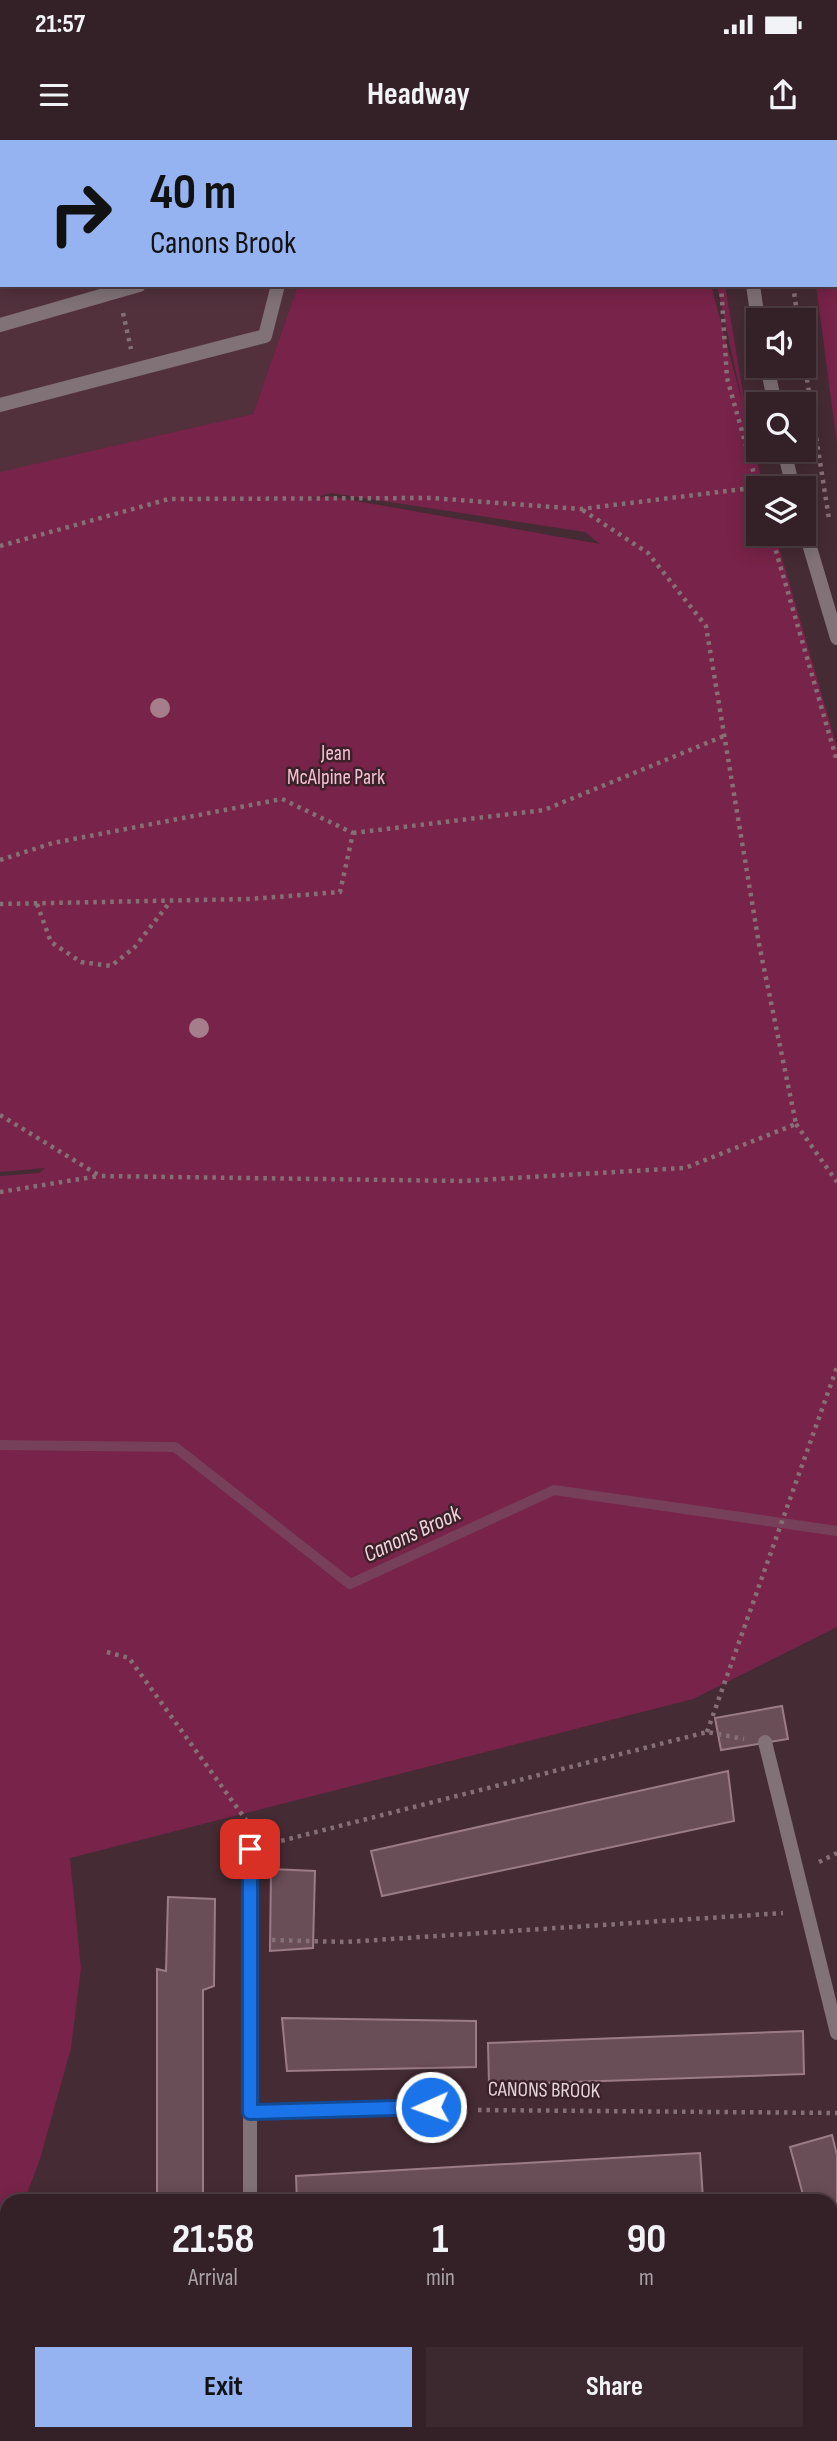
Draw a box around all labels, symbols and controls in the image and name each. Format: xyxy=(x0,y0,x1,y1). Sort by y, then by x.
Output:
text: 21:57 xyxy=(35,9,85,40)
text: Headway xyxy=(367,75,470,114)
icon: menu xyxy=(35,76,73,114)
icon: share xyxy=(764,76,802,114)
text: 40 m xyxy=(150,164,236,223)
icon: right xyxy=(35,168,126,259)
text: Canons Brook xyxy=(150,224,296,263)
map controls xyxy=(746,308,816,546)
button: sound xyxy=(746,308,816,378)
button: search xyxy=(746,392,816,462)
button: layers xyxy=(746,476,816,546)
park label: Jean McAlpine Park xyxy=(287,741,385,790)
water label: Canons Brook xyxy=(359,1499,466,1569)
pin xyxy=(220,1819,280,1879)
icon: arrive xyxy=(231,1830,269,1868)
position arrow xyxy=(394,2070,468,2144)
street label: CANONS BROOK xyxy=(488,2077,601,2103)
text: 21:58 xyxy=(172,2214,254,2265)
text: 1 xyxy=(432,2214,449,2265)
text: 90 xyxy=(626,2214,666,2265)
text: Arrival xyxy=(188,2264,238,2292)
text: min xyxy=(426,2264,455,2292)
text: m xyxy=(639,2264,654,2292)
button: Exit xyxy=(35,2347,412,2427)
button: Share xyxy=(426,2347,803,2427)

